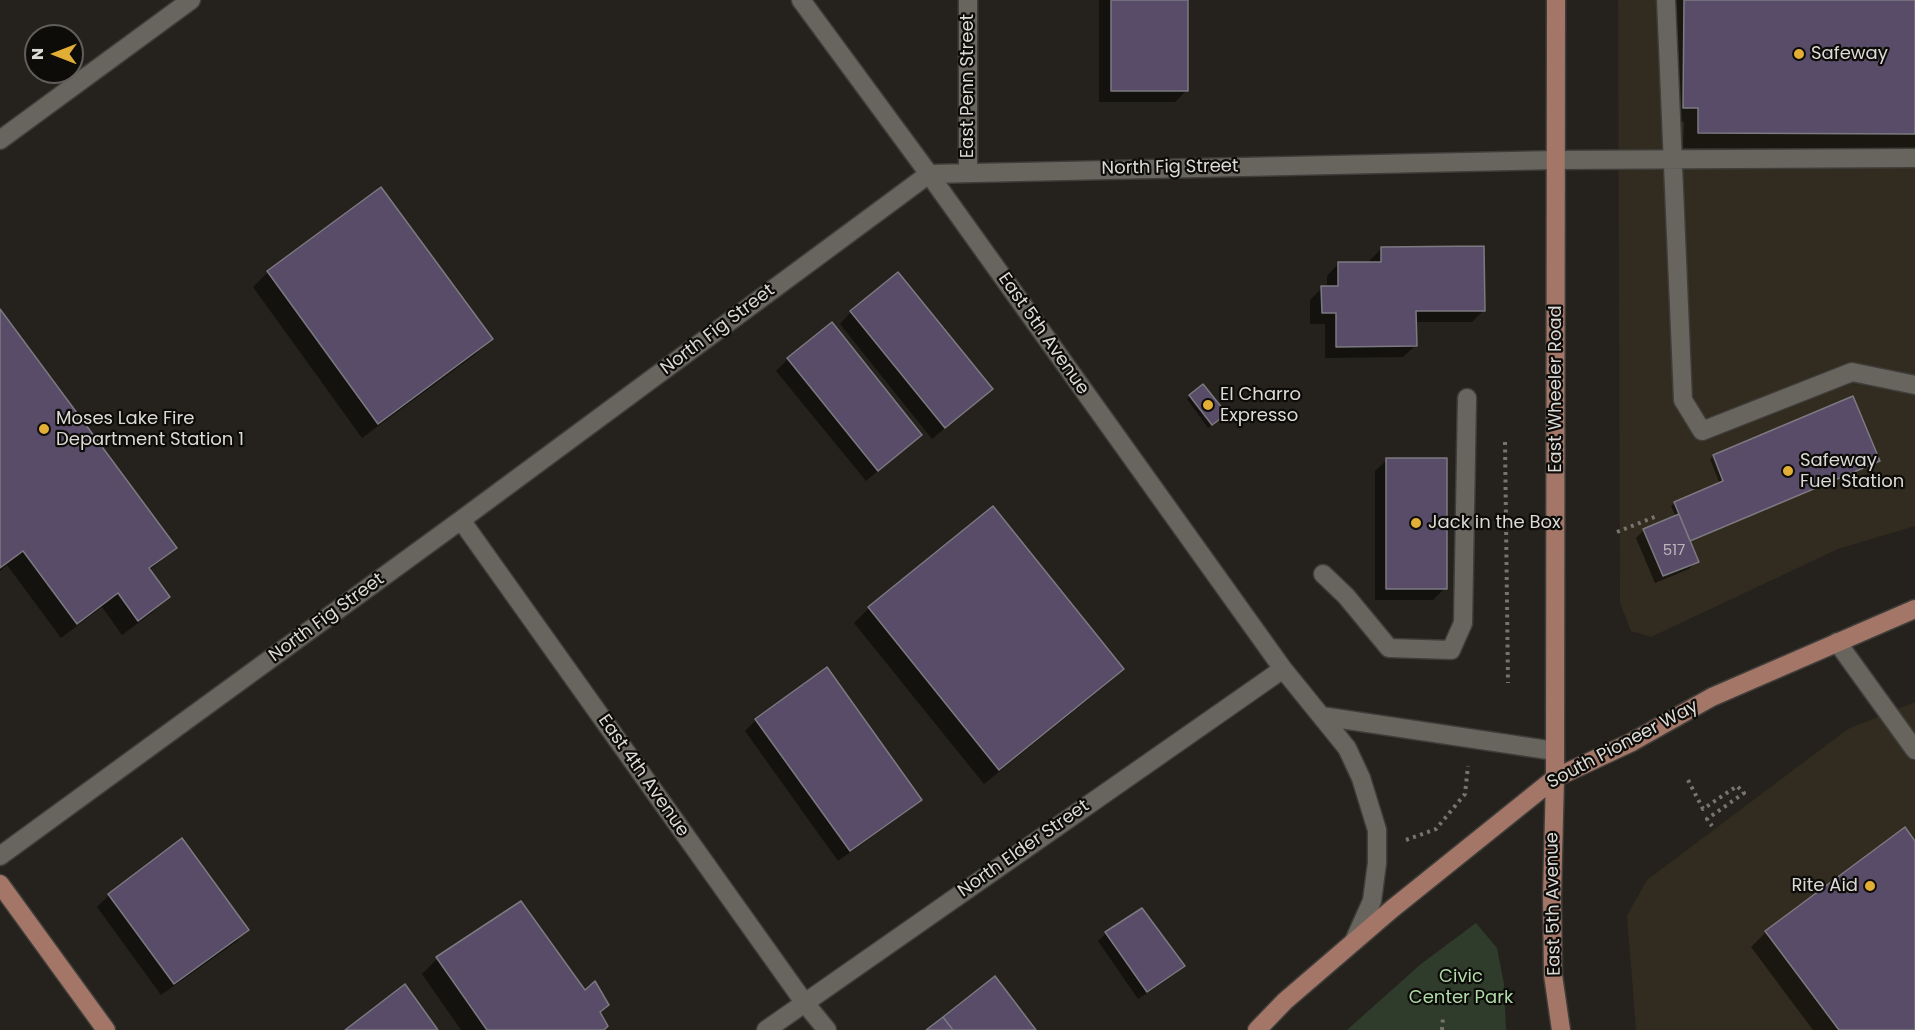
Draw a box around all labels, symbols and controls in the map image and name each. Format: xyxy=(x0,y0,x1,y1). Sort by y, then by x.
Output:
street label: East Penn Street xyxy=(957,14,979,158)
north arrow xyxy=(24,24,84,84)
place label: Safeway xyxy=(1811,43,1888,65)
marker: Safeway xyxy=(1792,47,1806,61)
text: N xyxy=(26,48,49,60)
street label: North Fig Street xyxy=(1101,156,1239,180)
street label: East 5th Avenue xyxy=(993,269,1093,399)
street label: North Fig Street xyxy=(657,280,779,380)
street label: East Wheeler Road xyxy=(1545,305,1567,473)
place label: El Charro Expresso xyxy=(1220,384,1301,426)
marker: El Charro Expresso xyxy=(1201,398,1215,412)
place label: Moses Lake Fire Department Station 1 xyxy=(56,408,244,450)
marker: Moses Lake Fire Department Station 1 xyxy=(37,422,51,436)
place label: Safeway Fuel Station xyxy=(1800,450,1904,492)
marker: Safeway Fuel Station xyxy=(1781,464,1795,478)
place label: Jack in the Box xyxy=(1428,512,1561,534)
marker: Jack in the Box xyxy=(1409,516,1423,530)
house number: 517 xyxy=(1663,542,1685,560)
street label: North Fig Street xyxy=(265,569,389,667)
street label: South Pioneer Way xyxy=(1544,696,1702,794)
street label: East 4th Avenue xyxy=(593,711,693,841)
street label: North Elder Street xyxy=(954,796,1094,902)
street label: East 5th Avenue xyxy=(1542,832,1566,976)
place label: Rite Aid xyxy=(1791,875,1858,897)
marker: Rite Aid xyxy=(1863,879,1877,893)
park label: Civic Center Park xyxy=(1409,966,1513,1008)

